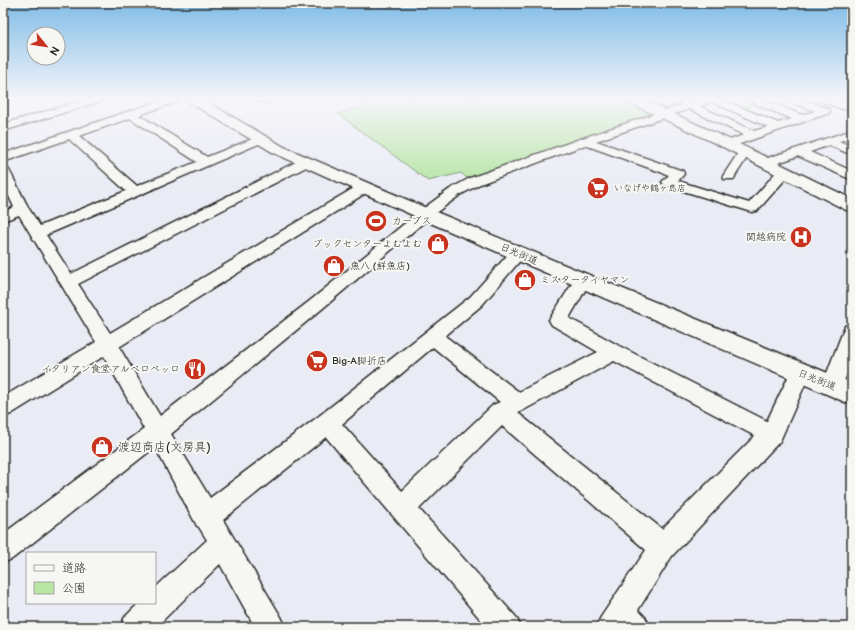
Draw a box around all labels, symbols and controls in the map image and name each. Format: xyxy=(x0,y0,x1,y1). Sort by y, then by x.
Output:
north arrow xyxy=(26,26,66,66)
text: N xyxy=(47,44,62,58)
supermarket icon: いなげや鶴ヶ島店 xyxy=(585,175,611,201)
place label: いなげや鶴ヶ島店 xyxy=(614,183,686,194)
sports icon: カーブス xyxy=(363,208,389,234)
place label: カーブス xyxy=(392,215,431,227)
hospital icon: 関越病院 xyxy=(788,224,814,250)
shop icon: ブックセンターよむよむ xyxy=(425,231,451,257)
place label: 関越病院 xyxy=(746,231,786,243)
place label: ブックセンターよむよむ xyxy=(312,238,422,250)
street label: 日光街道 xyxy=(498,241,540,267)
shop icon: 魚八 (鮮魚店) xyxy=(321,253,347,279)
place label: 魚八 (鮮魚店) xyxy=(350,260,410,272)
shop icon: ミスタータイヤマン xyxy=(512,267,538,293)
place label: ミスタータイヤマン xyxy=(540,274,630,286)
supermarket icon: Big-A脚折店 xyxy=(304,348,330,374)
place label: Big-A脚折店 xyxy=(332,355,387,367)
restaurant icon: イタリアン食堂アルベロベッロ xyxy=(182,356,208,382)
place label: イタリアン食堂アルベロベッロ xyxy=(41,363,180,375)
street label: 日光街道 xyxy=(796,367,838,393)
shop icon: 渡辺商店(文房具) xyxy=(89,434,115,460)
place label: 渡辺商店(文房具) xyxy=(118,440,211,455)
legend xyxy=(26,552,156,604)
text: 道路 xyxy=(62,561,86,576)
text: 公園 xyxy=(62,581,86,596)

